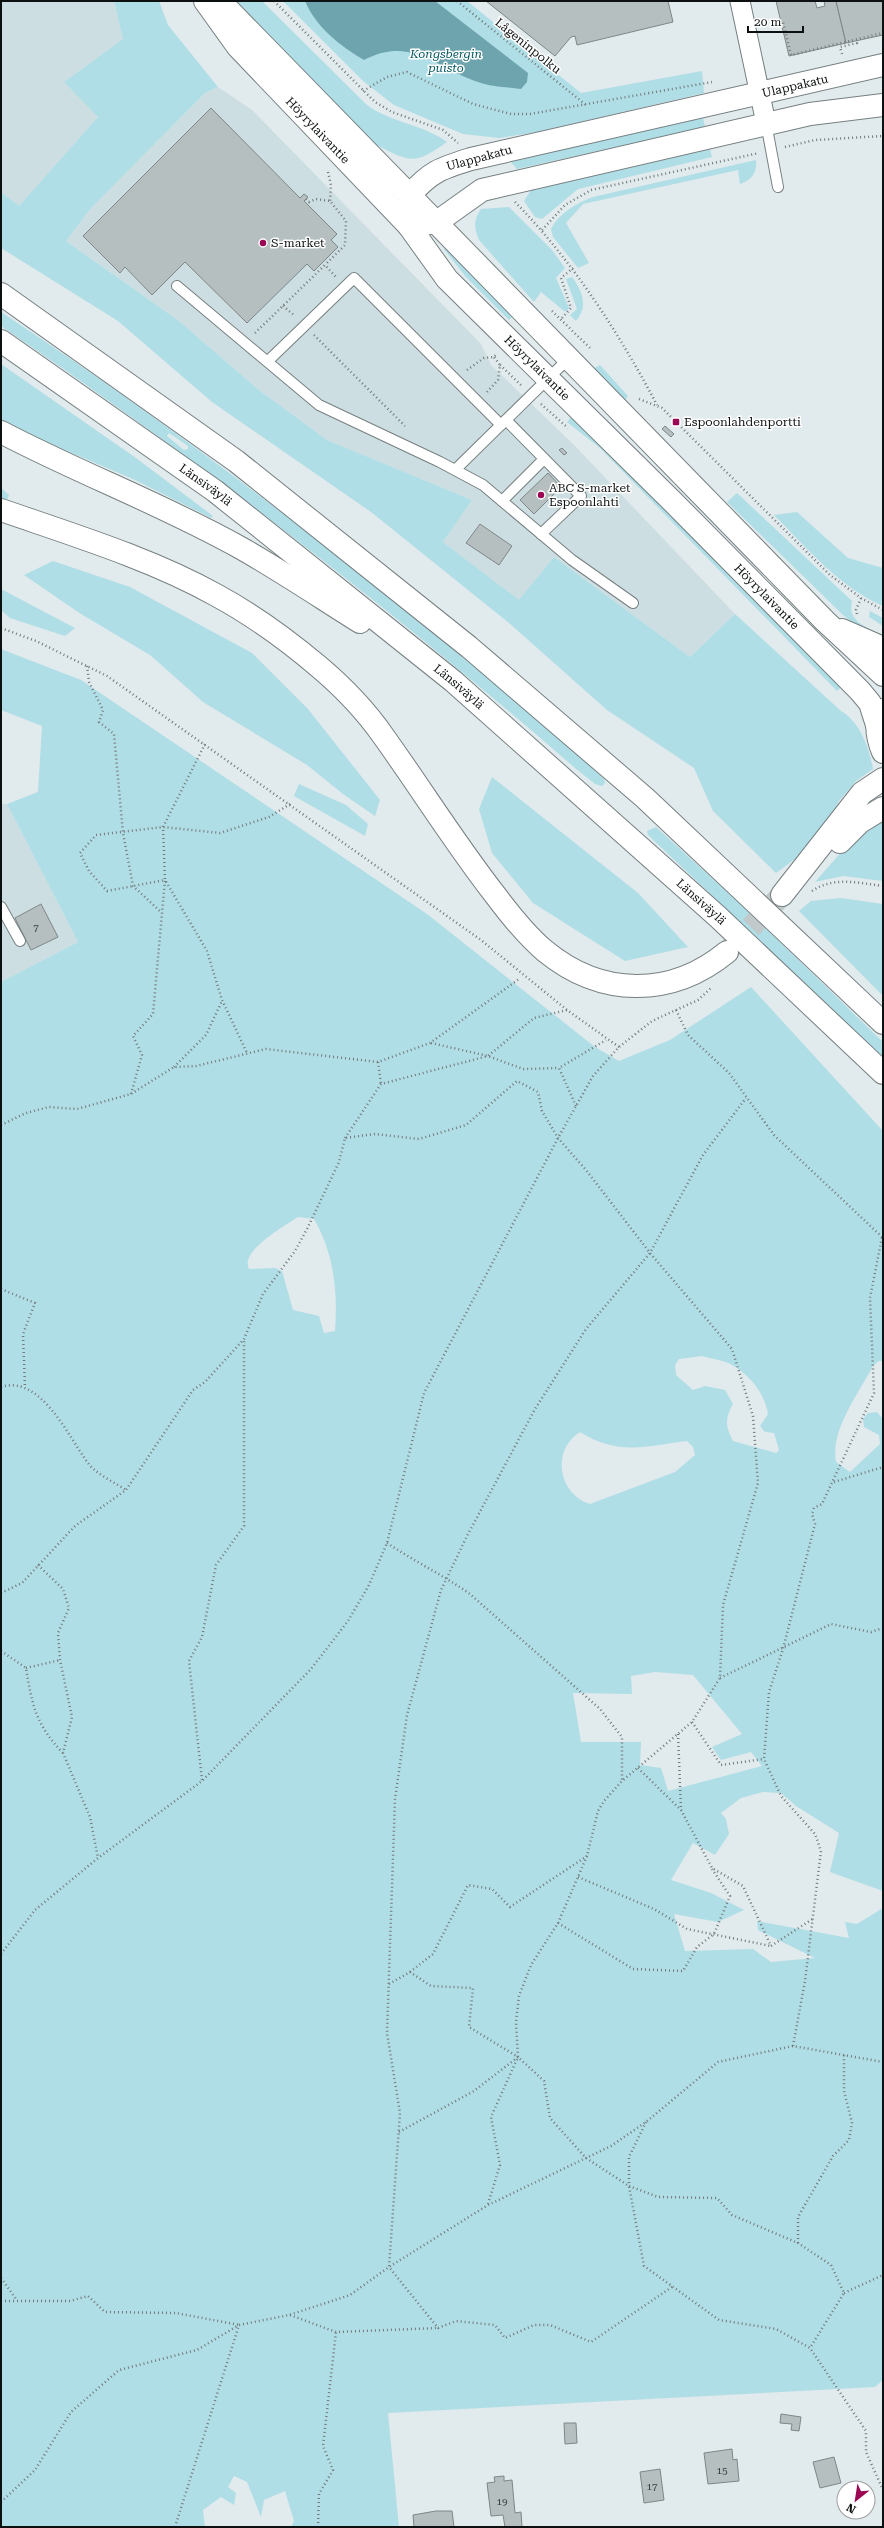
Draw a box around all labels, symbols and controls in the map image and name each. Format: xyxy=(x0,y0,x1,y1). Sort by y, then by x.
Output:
scale bar xyxy=(748,8,803,34)
street label: Lågeninpolku xyxy=(492,15,564,77)
text: 20 m xyxy=(754,15,781,29)
park label: Kongsbergin puisto xyxy=(409,47,482,75)
street label: Ulappakatu xyxy=(761,71,830,100)
street label: Höyrylaivantie xyxy=(283,94,353,167)
street label: Ulappakatu xyxy=(445,142,514,173)
place label: S-market xyxy=(271,236,325,250)
marker: S-market xyxy=(258,238,268,248)
street label: Höyrylaivantie xyxy=(501,333,573,404)
place label: Espoonlahdenportti xyxy=(684,415,801,429)
marker: Espoonlahdenportti xyxy=(671,417,681,427)
street label: Länsiväylä xyxy=(176,461,235,509)
place label: ABC S-market Espoonlahti xyxy=(549,481,631,509)
marker: ABC S-market Espoonlahti xyxy=(536,490,546,500)
street label: Höyrylaivantie xyxy=(731,561,802,633)
street label: Länsiväylä xyxy=(431,661,487,712)
street label: Länsiväylä xyxy=(673,876,729,928)
house number: 7 xyxy=(33,922,39,933)
house number: 15 xyxy=(716,2465,728,2476)
north arrow xyxy=(836,2480,876,2520)
house number: 17 xyxy=(646,2481,658,2492)
house number: 19 xyxy=(496,2496,508,2507)
text: N xyxy=(844,2500,858,2516)

